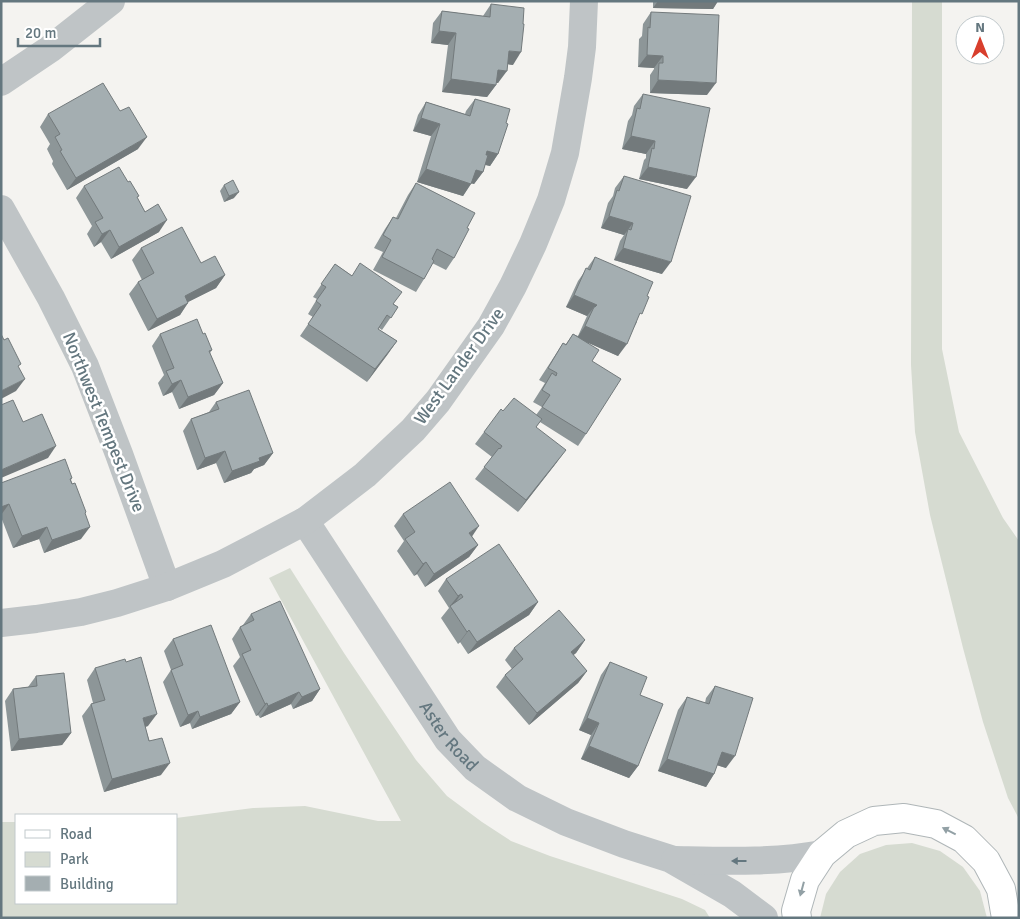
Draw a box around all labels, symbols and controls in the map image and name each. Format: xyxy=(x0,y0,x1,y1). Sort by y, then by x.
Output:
scale bar xyxy=(18,15,100,47)
north arrow xyxy=(955,15,1005,65)
text: N xyxy=(975,19,985,36)
text: 20 m xyxy=(25,24,56,42)
street label: West Lander Drive xyxy=(409,303,509,429)
street label: Northwest Tempest Drive xyxy=(58,329,150,515)
street label: Aster Road xyxy=(415,697,483,776)
legend xyxy=(15,814,178,904)
text: Road xyxy=(60,825,92,843)
one-way arrow xyxy=(941,827,956,835)
text: Park xyxy=(60,850,89,868)
one-way arrow xyxy=(731,857,747,865)
text: Building xyxy=(60,875,114,893)
one-way arrow xyxy=(798,882,806,897)

